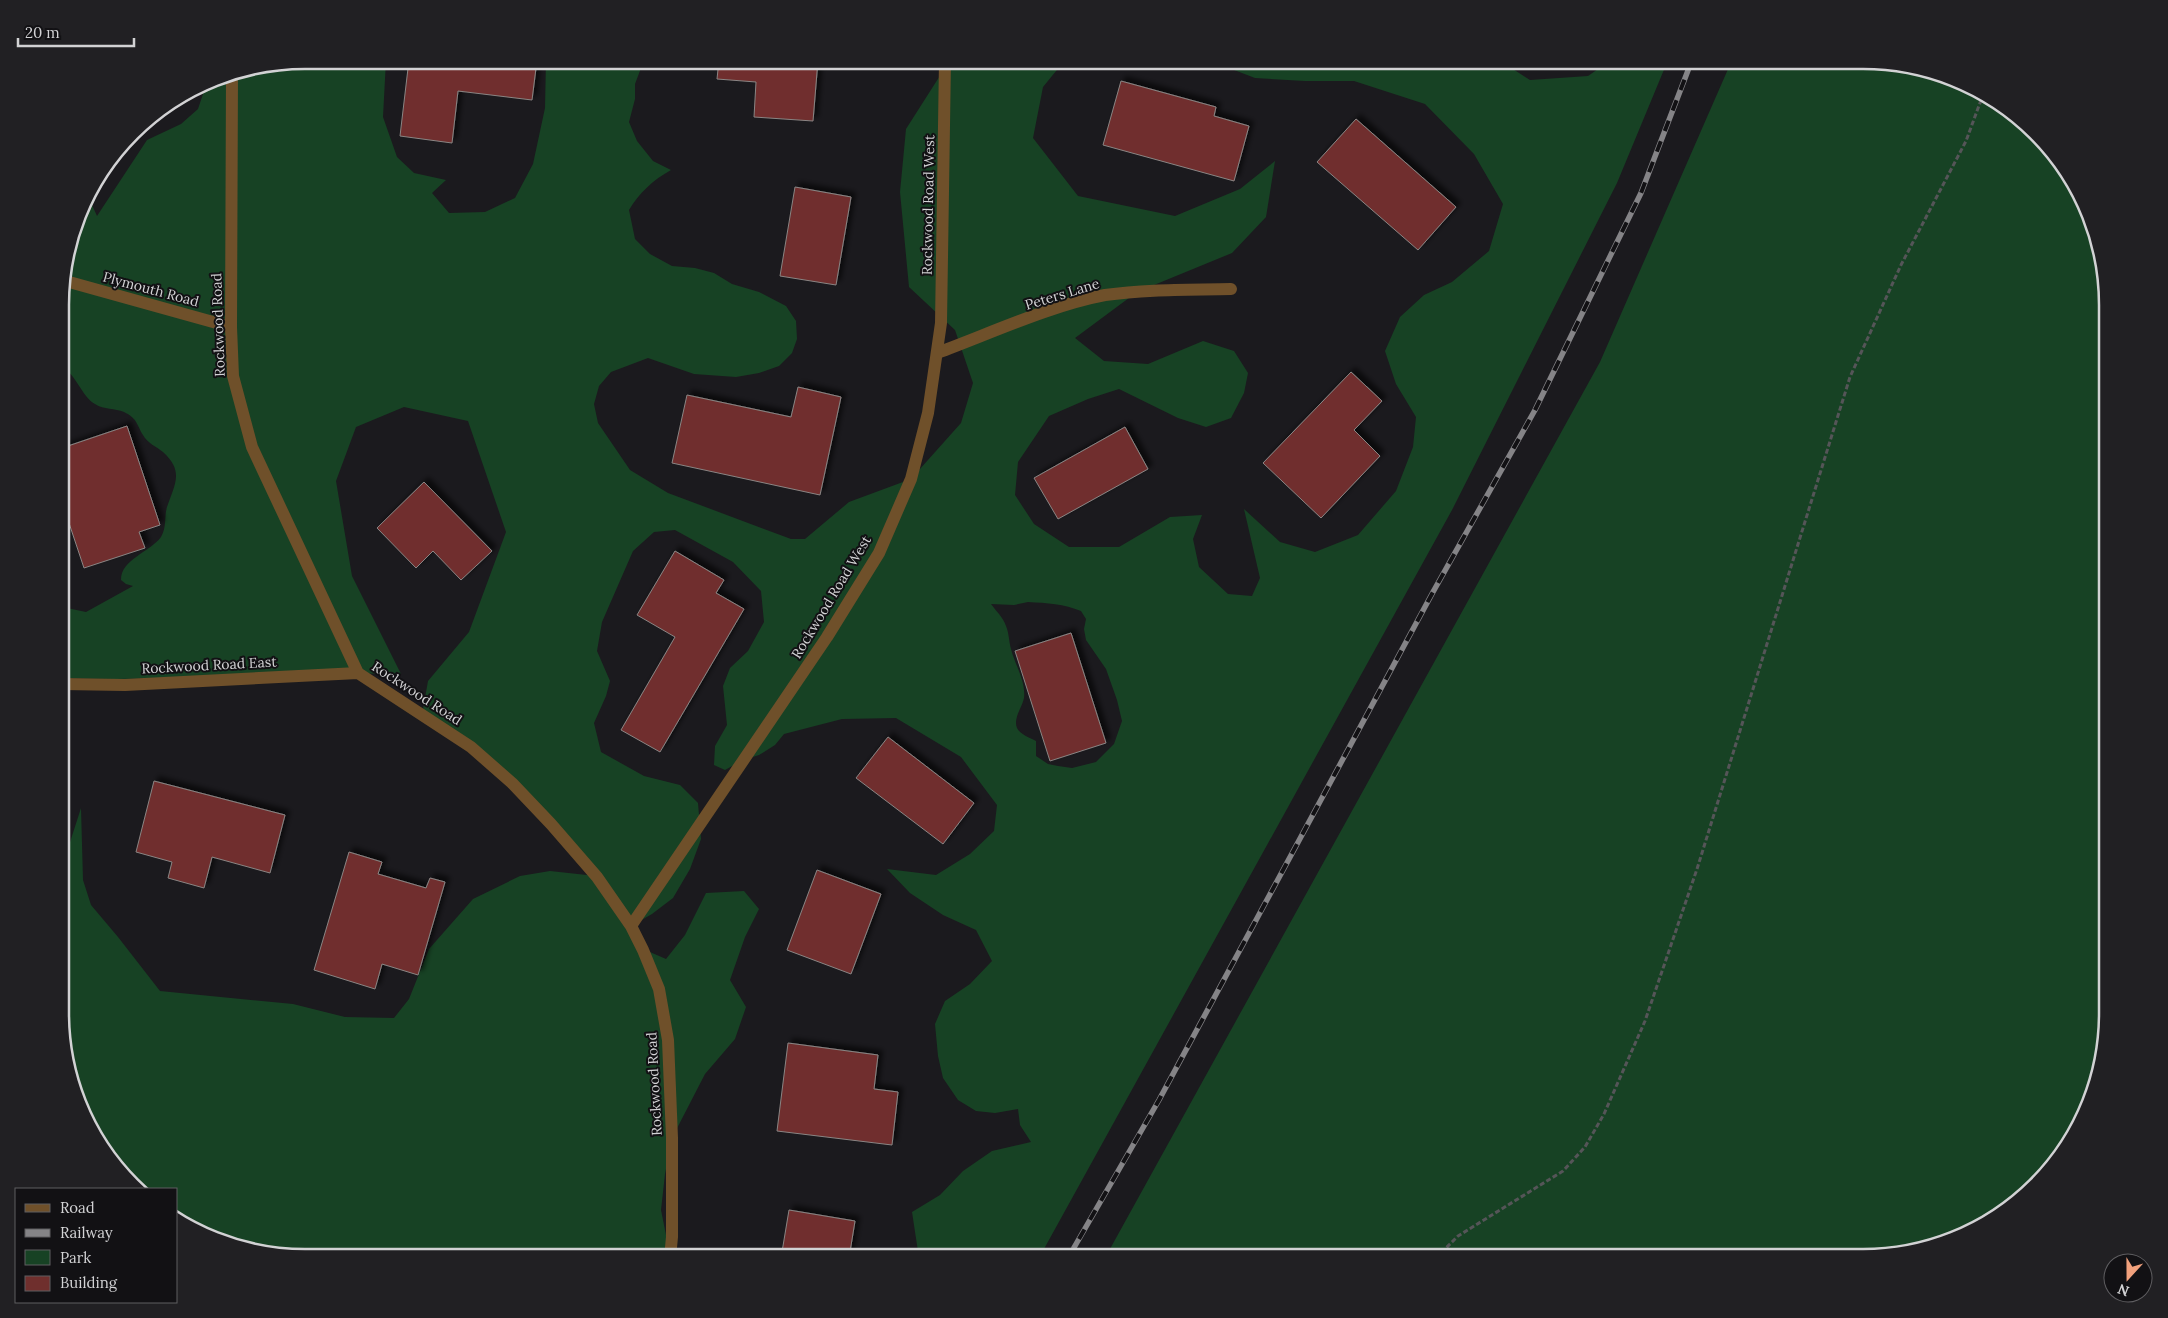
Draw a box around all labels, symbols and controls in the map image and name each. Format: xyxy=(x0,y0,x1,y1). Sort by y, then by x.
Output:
scale bar xyxy=(18,15,134,47)
text: 20 m xyxy=(25,23,60,42)
street label: Rockwood Road West xyxy=(918,134,938,275)
street label: Plymouth Road xyxy=(101,268,201,310)
street label: Rockwood Road xyxy=(207,273,229,377)
street label: Peters Lane xyxy=(1023,274,1102,314)
street label: Rockwood Road West xyxy=(787,532,875,662)
street label: Rockwood Road East xyxy=(141,652,278,678)
street label: Rockwood Road xyxy=(369,657,465,729)
street label: Rockwood Road xyxy=(642,1032,666,1136)
legend xyxy=(15,1188,178,1303)
text: Road xyxy=(60,1198,95,1217)
text: Railway xyxy=(60,1223,113,1242)
text: Park xyxy=(60,1248,91,1267)
north arrow xyxy=(2103,1253,2153,1303)
text: Building xyxy=(60,1273,118,1292)
text: N xyxy=(2115,1280,2132,1300)

